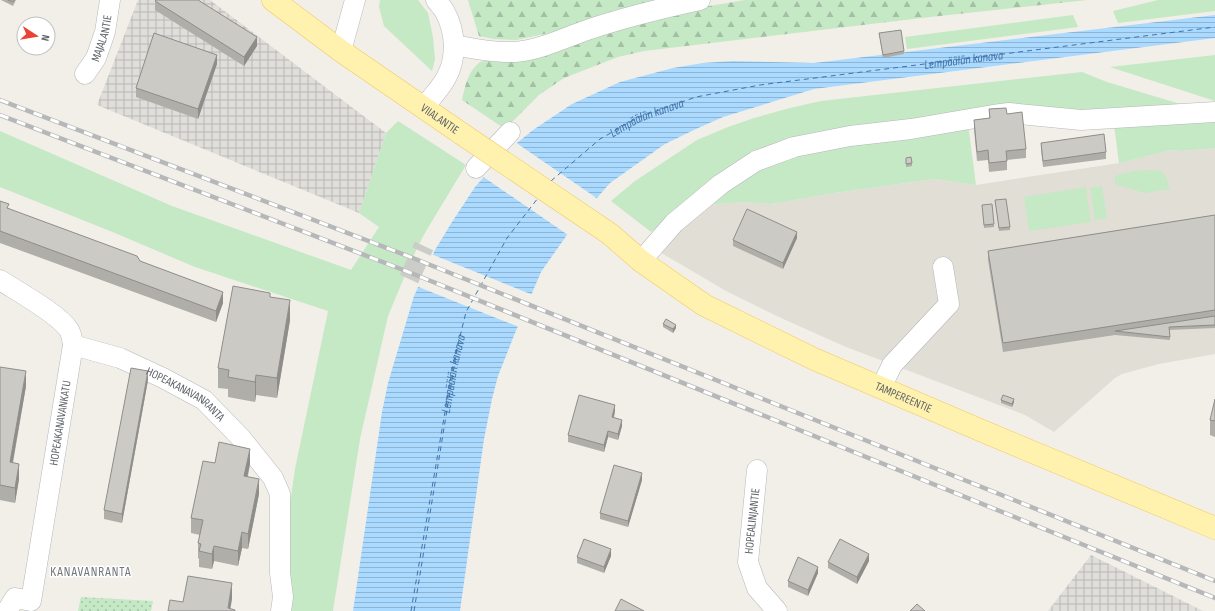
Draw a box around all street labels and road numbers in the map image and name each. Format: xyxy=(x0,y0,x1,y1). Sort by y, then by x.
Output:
street label: MAJALANTIE xyxy=(88,14,116,64)
street label: VIIALANTIE xyxy=(417,101,462,138)
street label: HOPEAKANAVANRANTA xyxy=(143,364,228,425)
street label: HOPEAKANAVANKATU xyxy=(46,379,75,467)
street label: TAMPEREENTIE xyxy=(873,379,934,417)
street label: HOPEALINJANTIE xyxy=(742,487,763,555)

